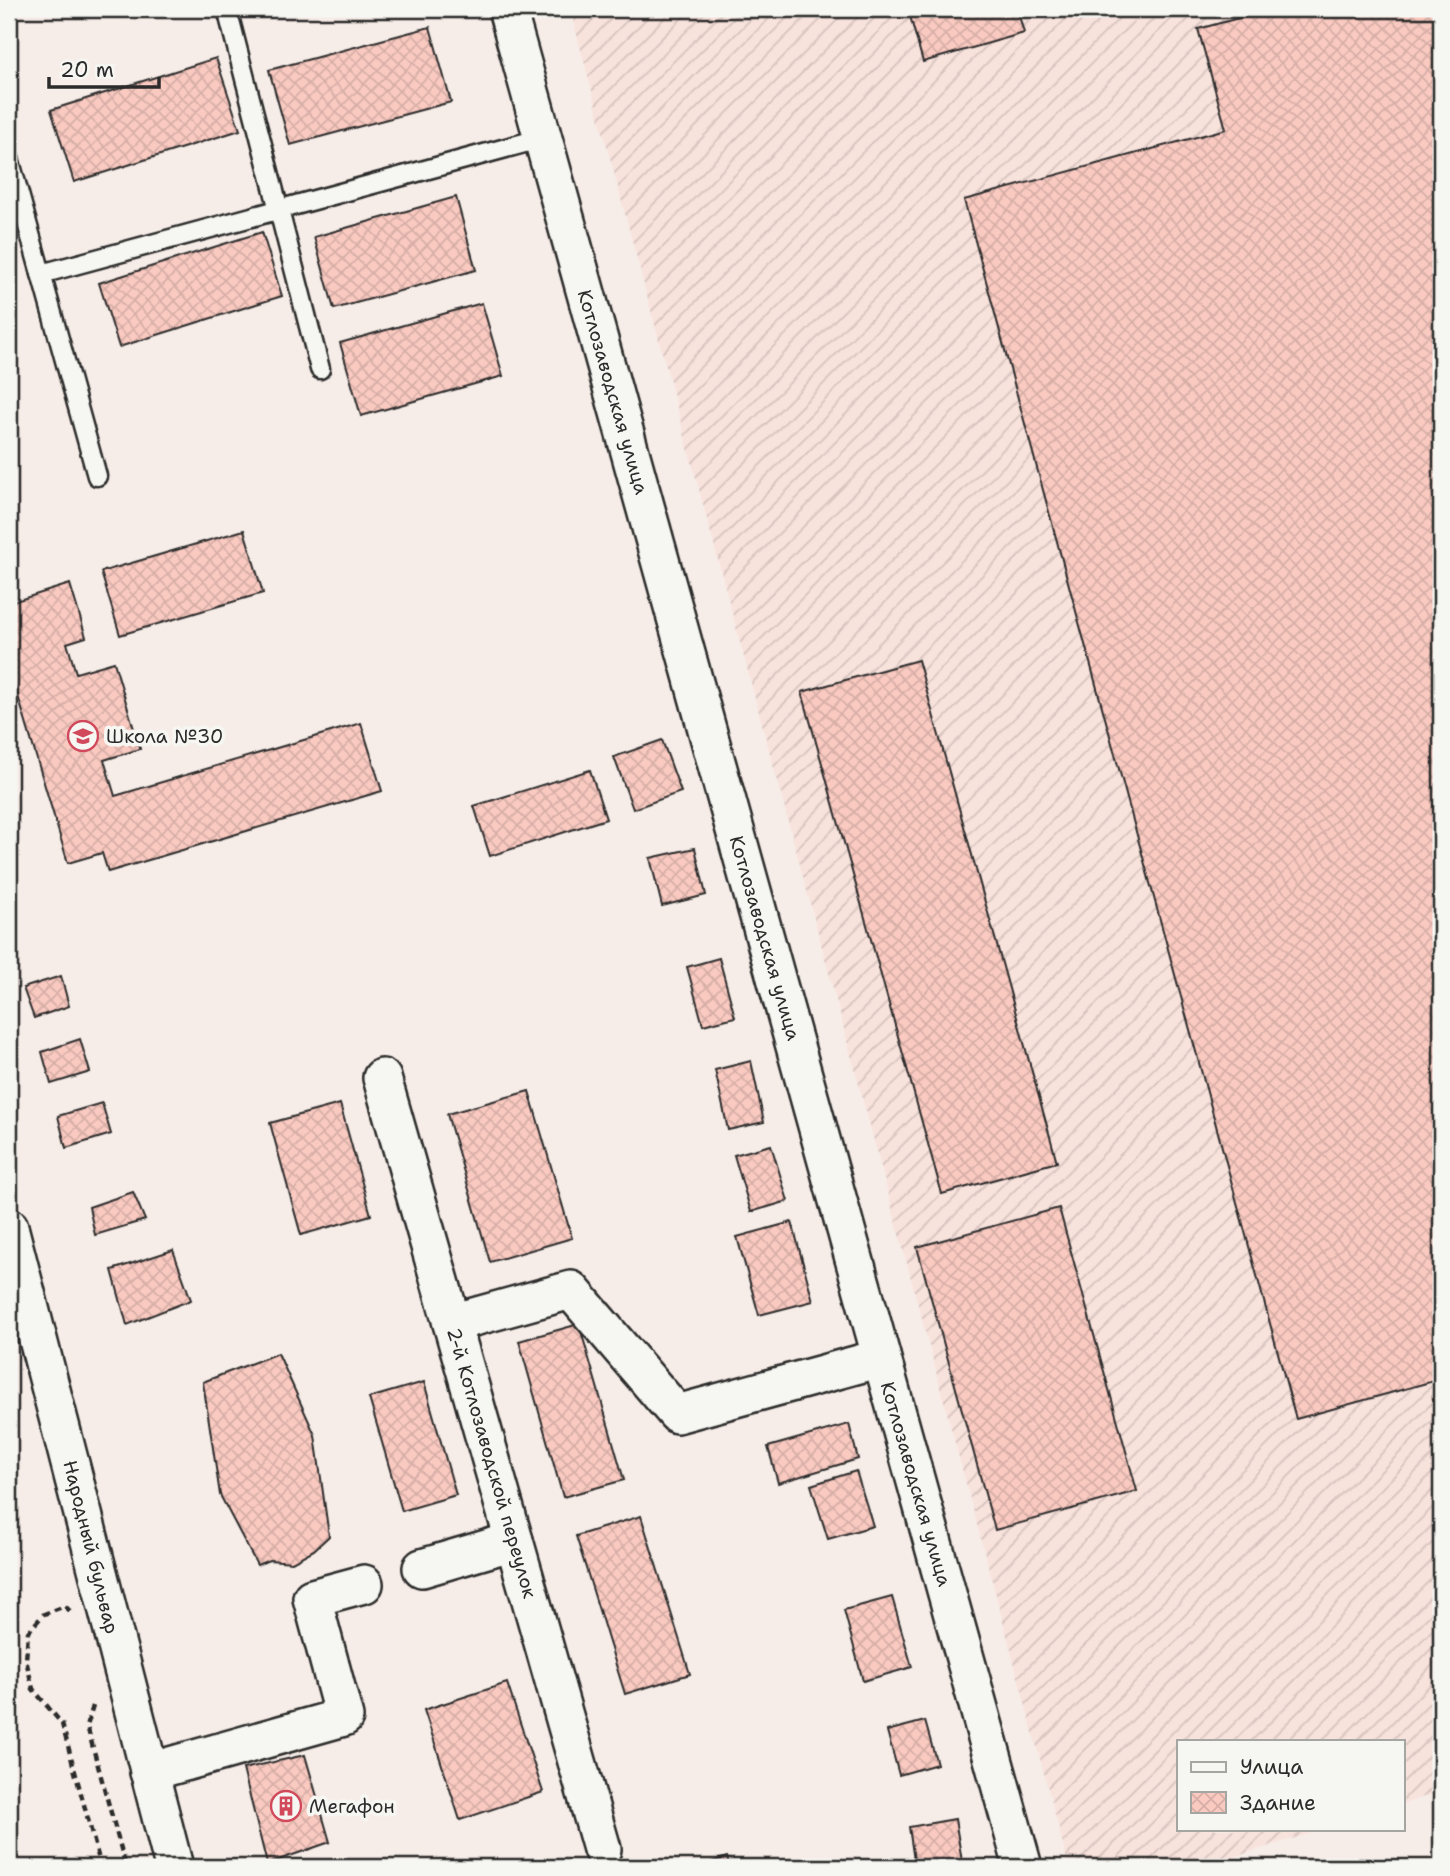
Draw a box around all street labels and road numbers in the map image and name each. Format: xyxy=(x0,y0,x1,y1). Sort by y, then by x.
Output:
street label: Котлозаводская улица xyxy=(572,287,654,497)
street label: Котлозаводская улица xyxy=(724,833,806,1043)
street label: 2-й Котлозаводской переулок xyxy=(441,1325,543,1601)
street label: Котлозаводская улица xyxy=(875,1379,957,1589)
street label: Народный бульвар xyxy=(57,1458,125,1636)

